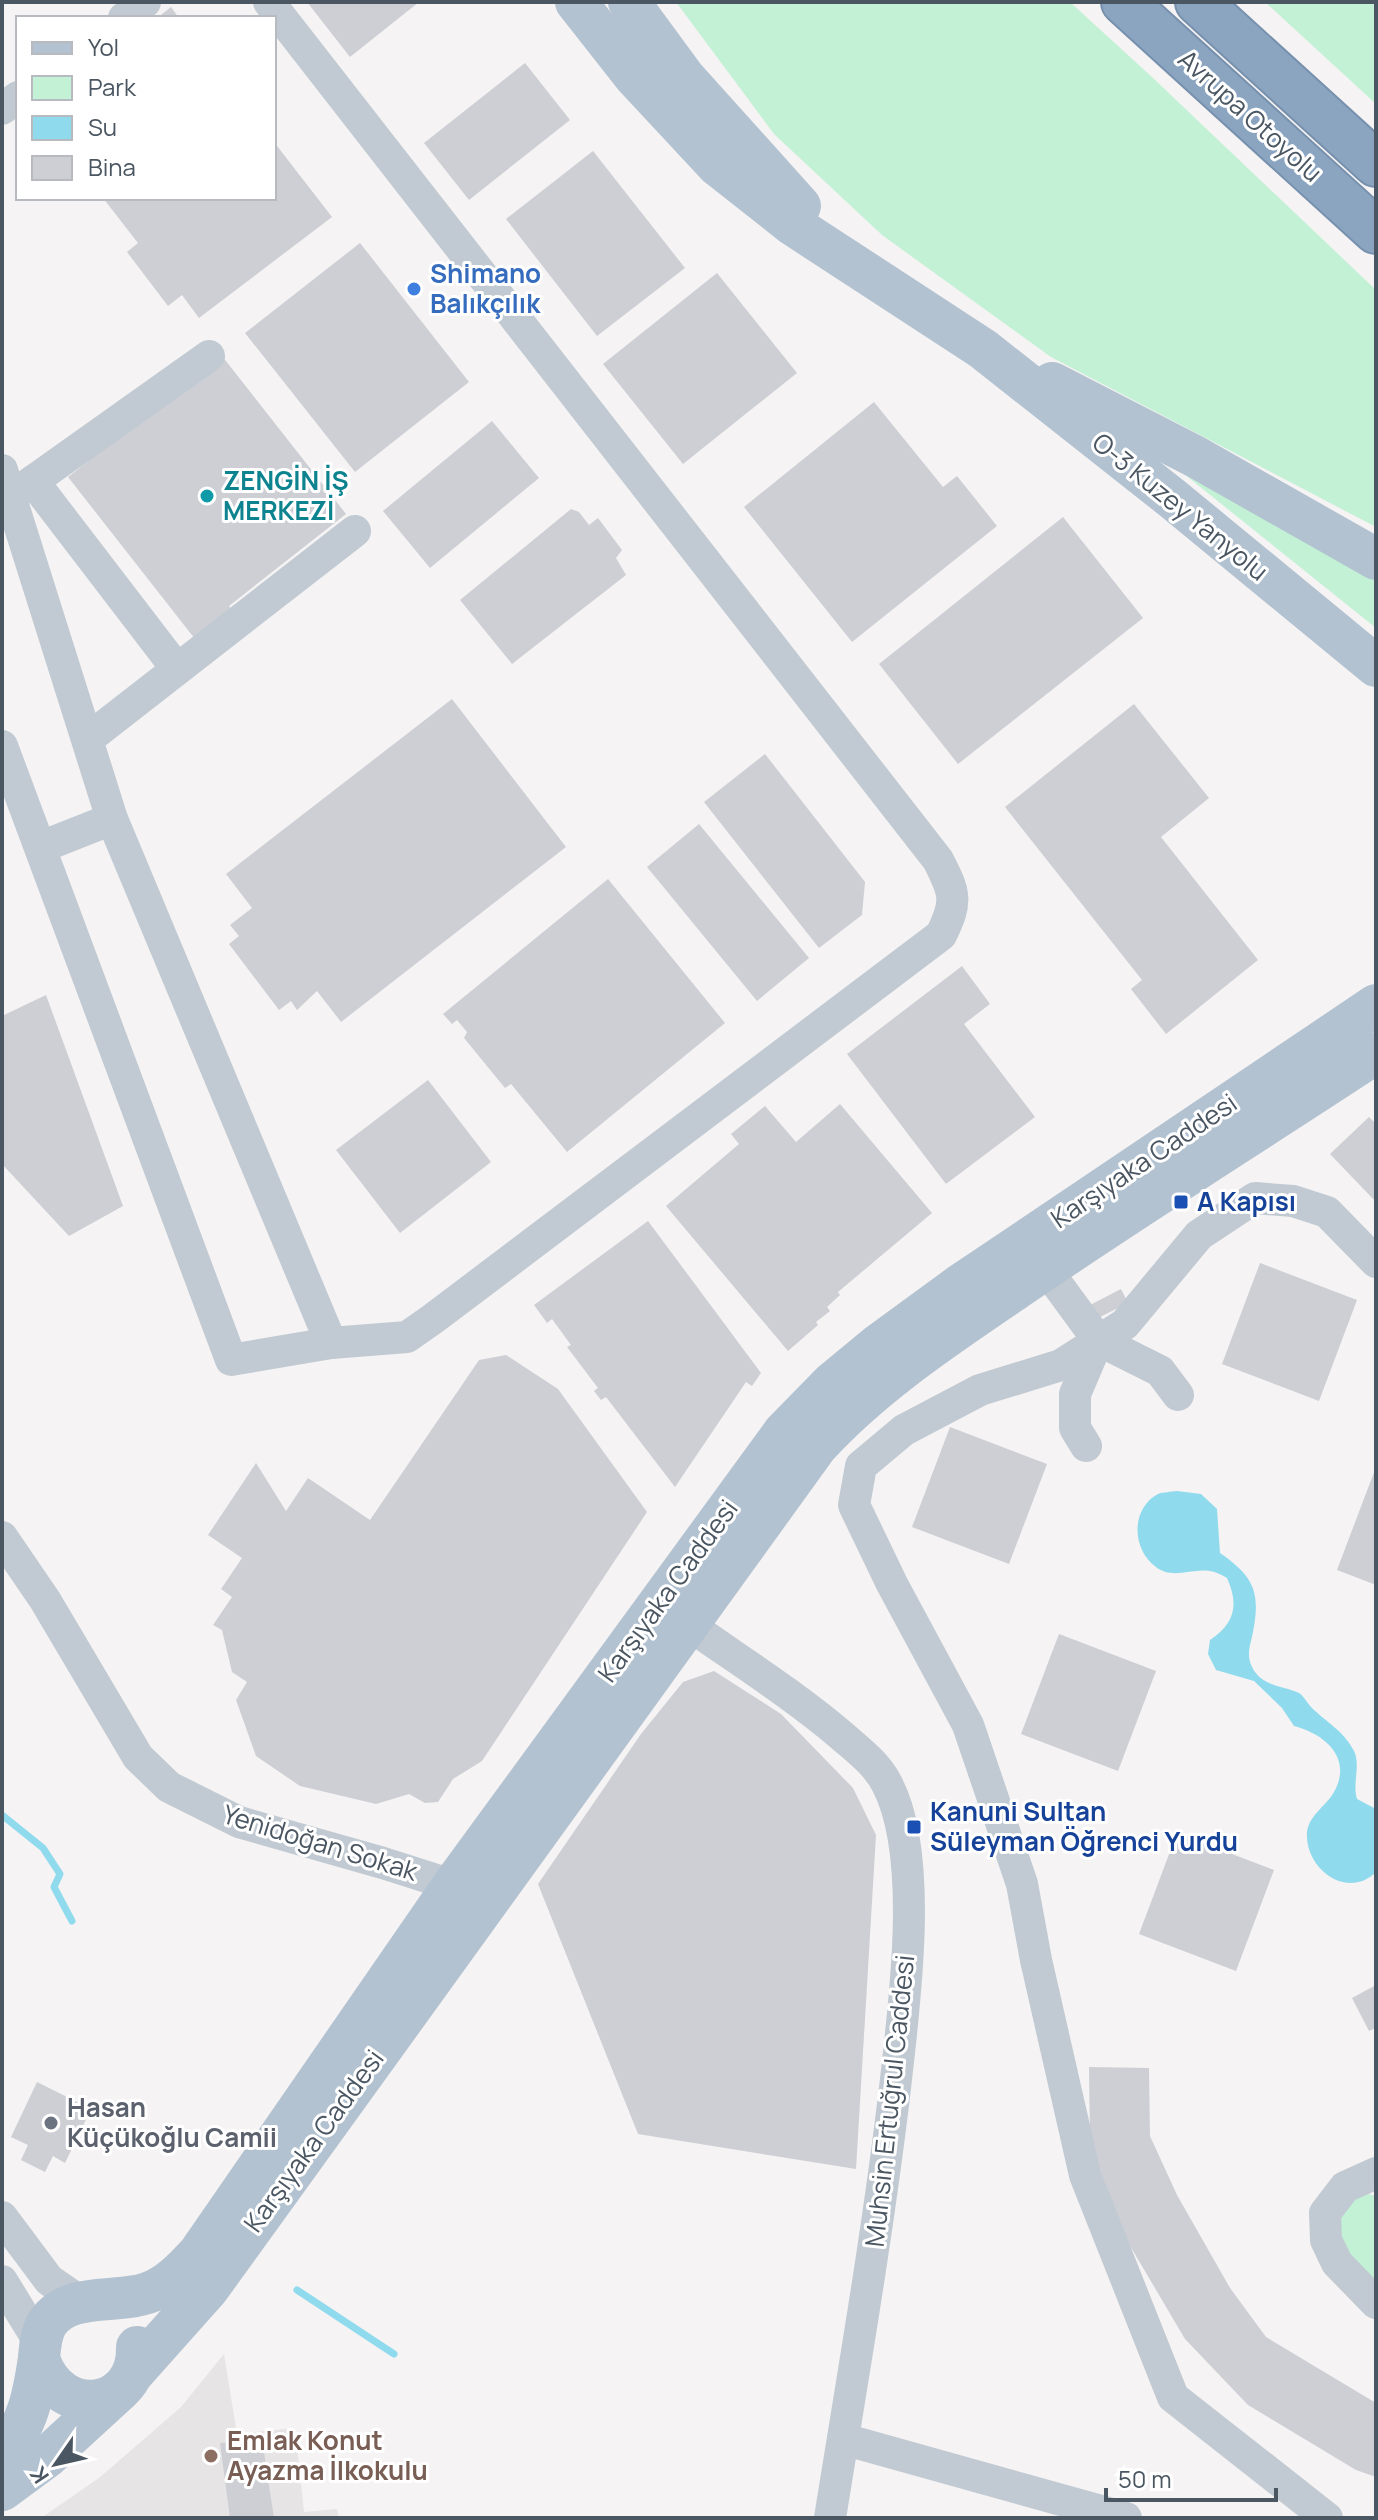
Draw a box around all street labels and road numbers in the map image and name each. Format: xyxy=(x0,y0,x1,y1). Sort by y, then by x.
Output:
street label: Avrupa Otoyolu xyxy=(1171,41,1330,190)
street label: O-3 Kuzey Yanyolu xyxy=(1085,424,1276,588)
street label: Karşıyaka Caddesi xyxy=(1043,1084,1244,1236)
street label: Karşıyaka Caddesi xyxy=(589,1492,746,1689)
street label: Yenidoğan Sokak xyxy=(219,1795,423,1889)
street label: Muhsin Ertuğrul Caddesi xyxy=(856,1953,922,2249)
street label: Karşıyaka Caddesi xyxy=(235,2042,392,2239)

